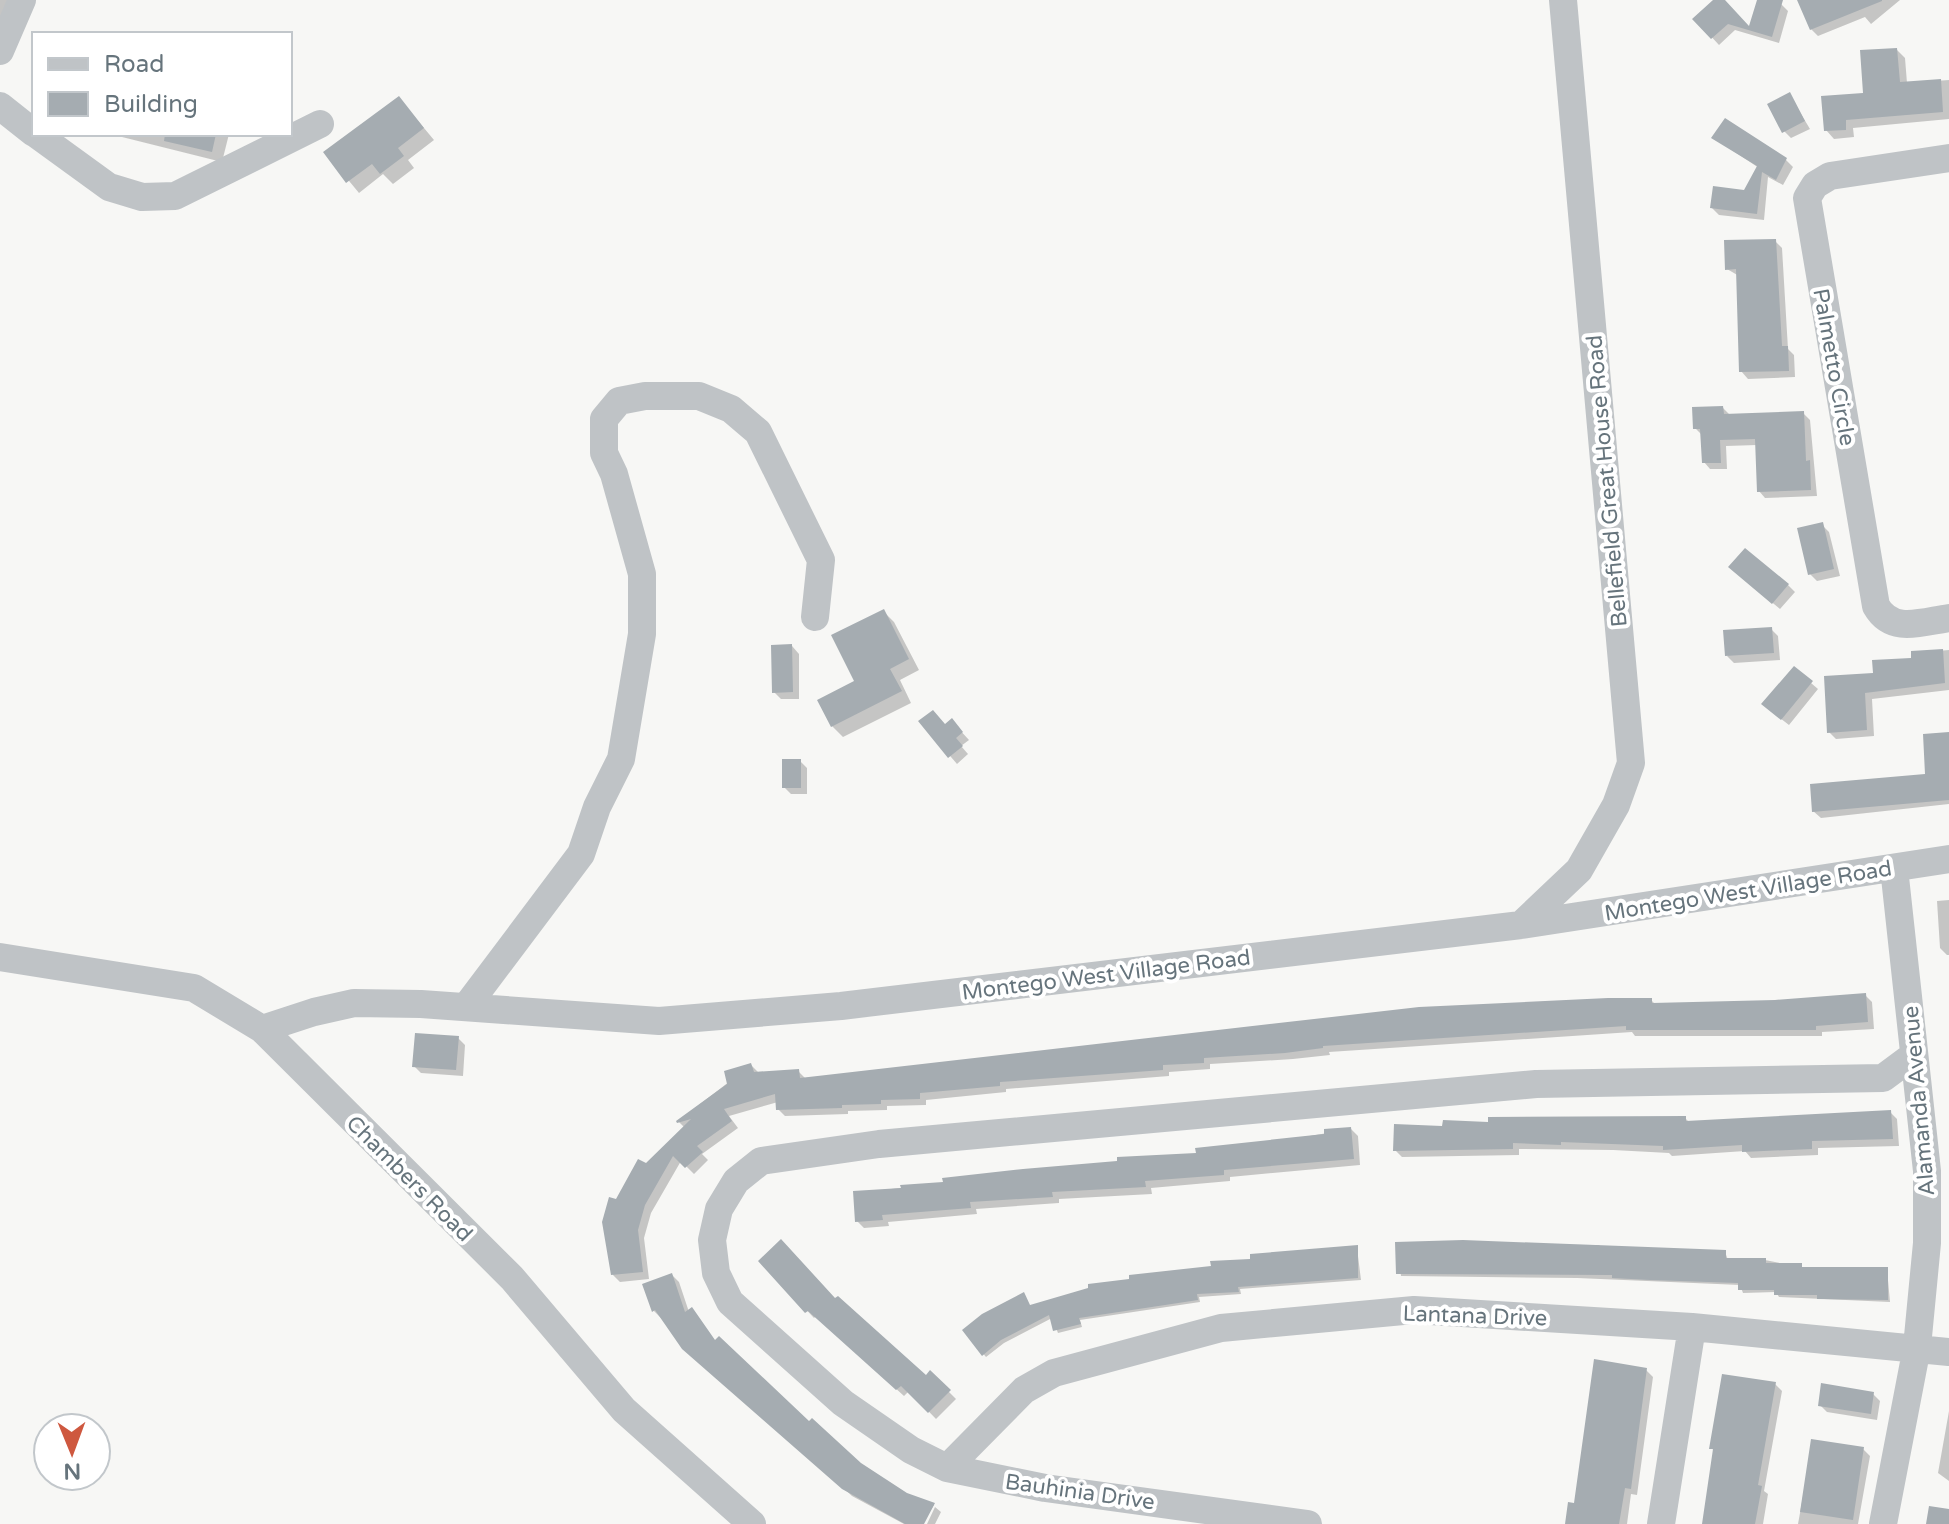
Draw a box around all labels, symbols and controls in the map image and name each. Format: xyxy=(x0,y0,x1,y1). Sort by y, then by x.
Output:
legend xyxy=(32,32,292,136)
text: Road xyxy=(104,50,164,79)
text: Building xyxy=(104,90,198,119)
street label: Palmetto Circle xyxy=(1807,287,1861,448)
street label: Bellefield Great House Road xyxy=(1581,334,1633,628)
street label: Montego West Village Road xyxy=(1603,855,1894,927)
street label: Montego West Village Road xyxy=(960,944,1252,1006)
street label: Alamanda Avenue xyxy=(1898,1005,1940,1197)
street label: Chambers Road xyxy=(341,1110,478,1247)
street label: Lantana Drive xyxy=(1402,1300,1548,1332)
north arrow xyxy=(32,1412,112,1492)
text: N xyxy=(63,1458,81,1484)
street label: Bauhinia Drive xyxy=(1003,1469,1156,1515)

